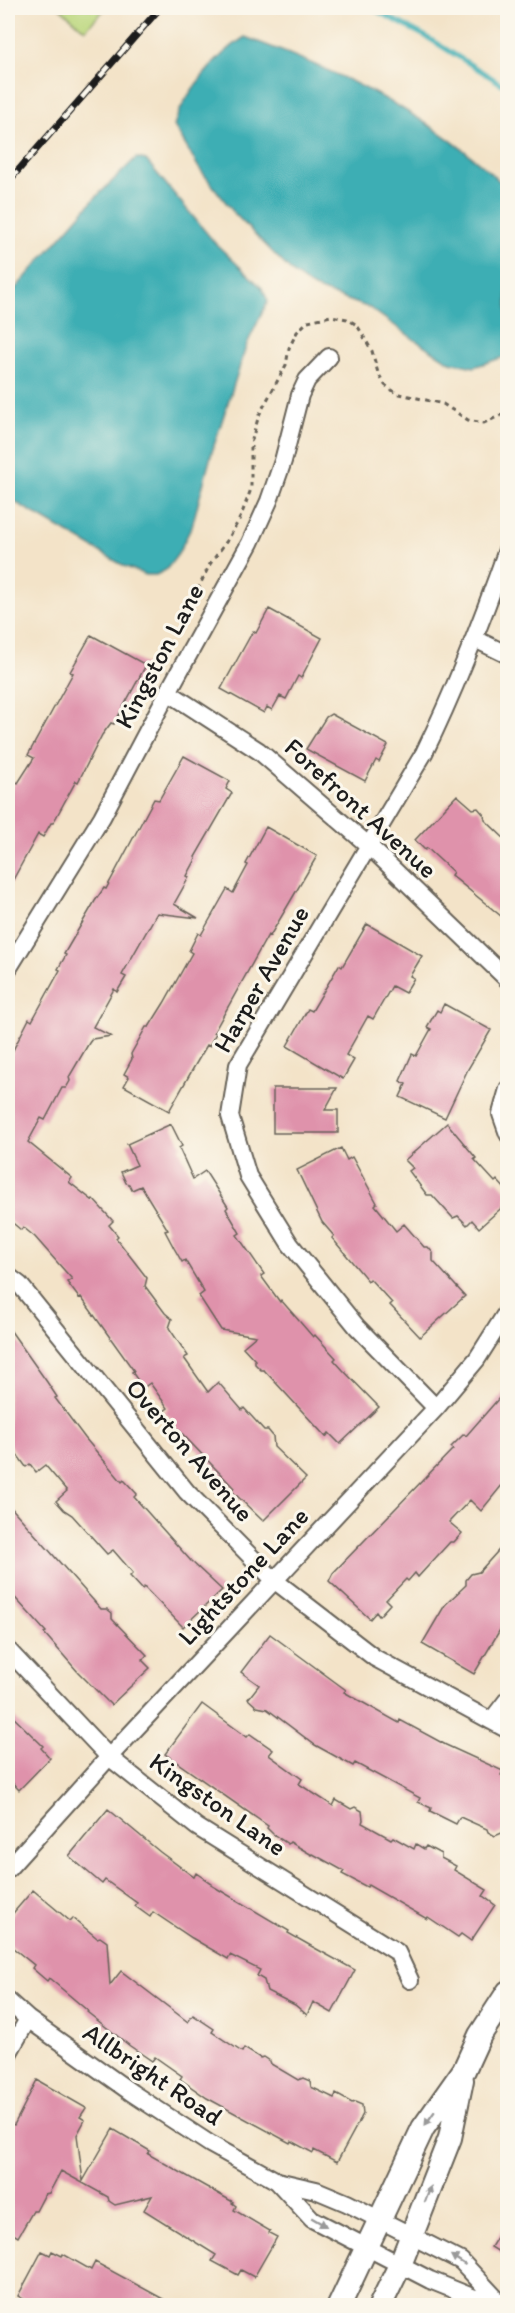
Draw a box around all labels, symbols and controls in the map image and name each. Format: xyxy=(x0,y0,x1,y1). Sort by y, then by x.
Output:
street label: Kingston Lane xyxy=(107,578,211,734)
street label: Forefront Avenue xyxy=(278,731,444,885)
street label: Harper Avenue xyxy=(206,900,316,1058)
street label: Overton Avenue xyxy=(119,1372,261,1528)
street label: Lightstone Lane xyxy=(171,1500,315,1652)
street label: Kingston Lane xyxy=(144,1745,292,1863)
street label: Allbright Road xyxy=(77,2016,229,2132)
one-way arrow xyxy=(425,2110,436,2126)
one-way arrow xyxy=(424,2185,433,2203)
one-way arrow xyxy=(311,2216,327,2227)
one-way arrow xyxy=(450,2255,466,2266)

